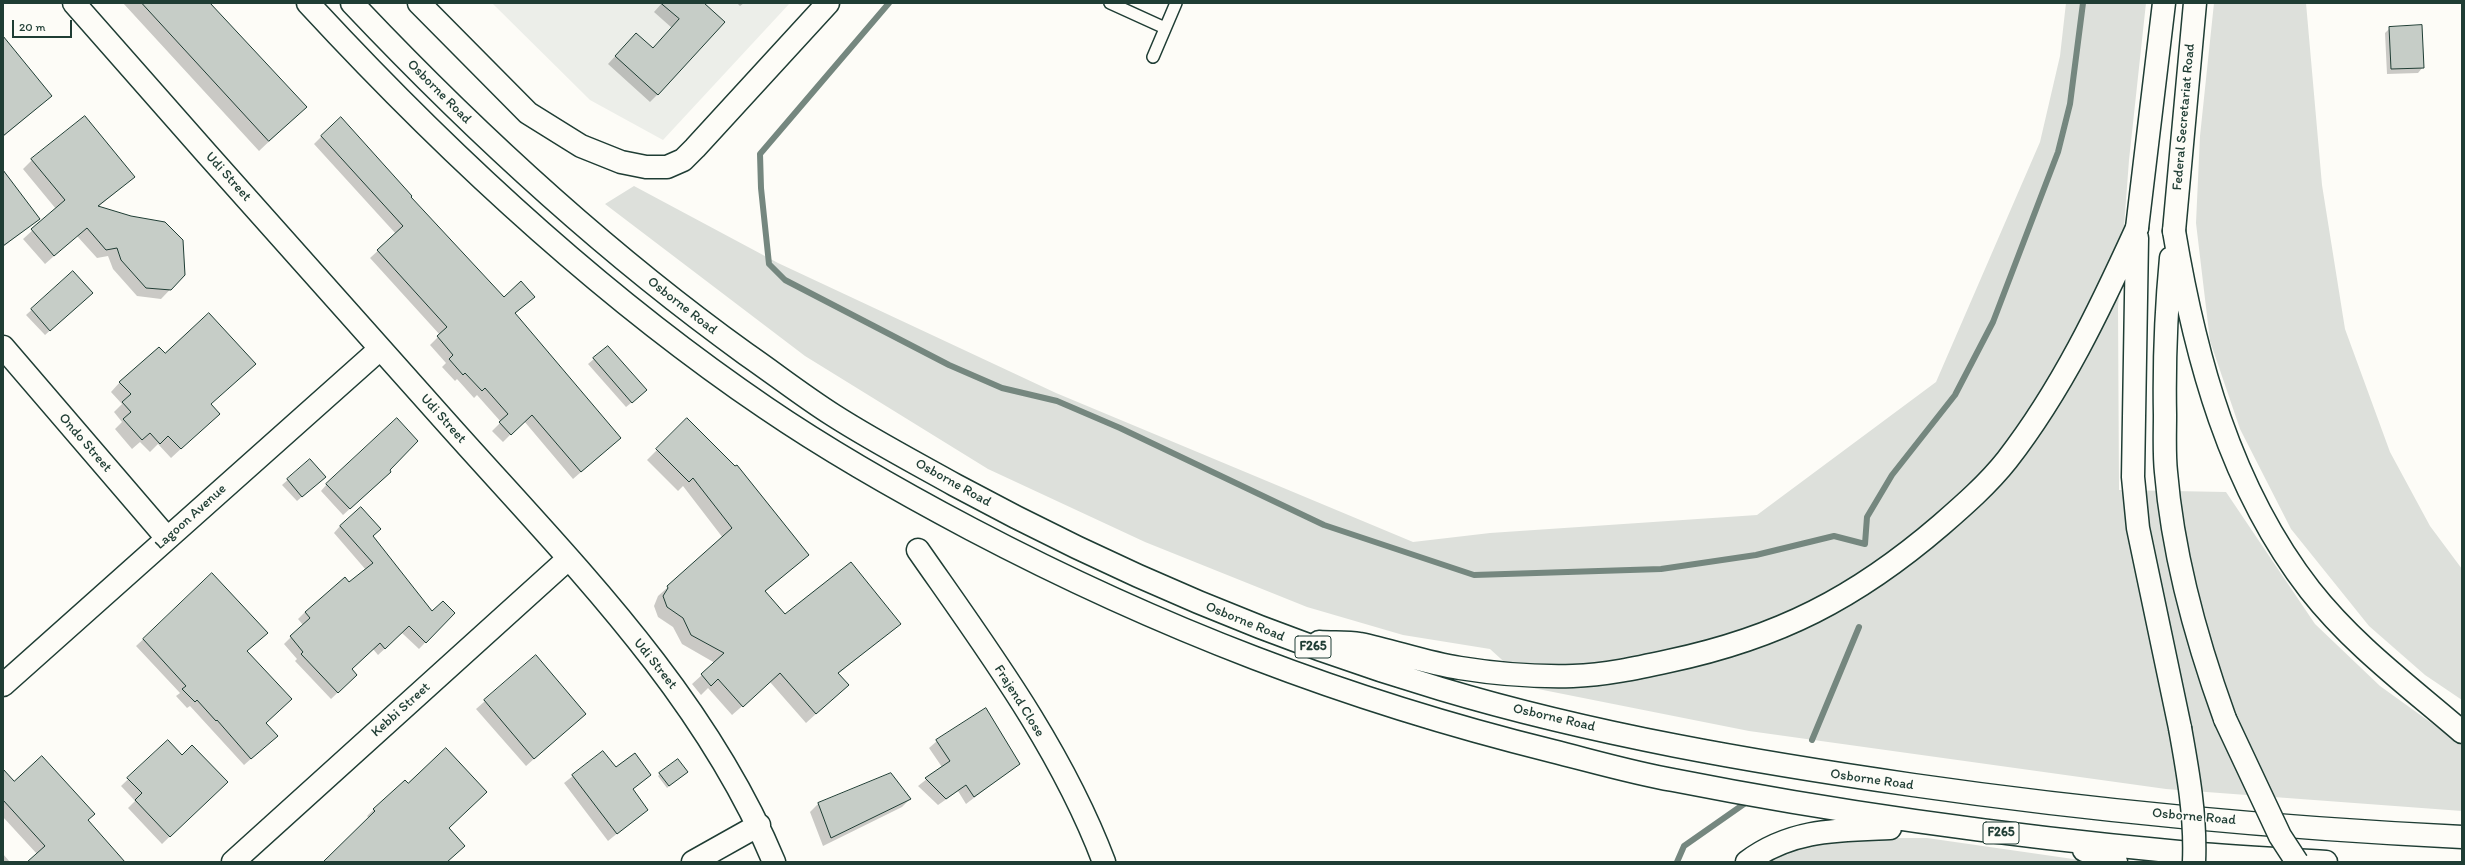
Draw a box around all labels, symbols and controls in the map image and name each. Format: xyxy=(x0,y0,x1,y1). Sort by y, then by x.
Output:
scale bar xyxy=(14,12,74,38)
text: 20 m xyxy=(19,20,46,34)
street label: Federal Secretariat Road xyxy=(2169,43,2199,191)
street label: Osborne Road xyxy=(403,56,475,128)
street label: Udi Street xyxy=(201,149,255,205)
street label: Osborne Road xyxy=(644,273,720,339)
street label: Udi Street xyxy=(416,391,470,447)
street label: Ondo Street xyxy=(55,410,115,476)
street label: Osborne Road xyxy=(912,455,994,511)
street label: Lagoon Avenue xyxy=(152,481,230,553)
street label: Osborne Road xyxy=(1203,598,1287,646)
street label: Udi Street xyxy=(629,635,681,693)
road number: F265 xyxy=(1295,636,1331,658)
street label: Frajend Close xyxy=(990,662,1048,740)
street label: Kebbi Street xyxy=(368,679,434,741)
street label: Osborne Road xyxy=(1511,700,1597,736)
street label: Osborne Road xyxy=(1829,766,1915,794)
street label: Osborne Road xyxy=(2151,805,2237,829)
road number: F265 xyxy=(1983,822,2019,844)

